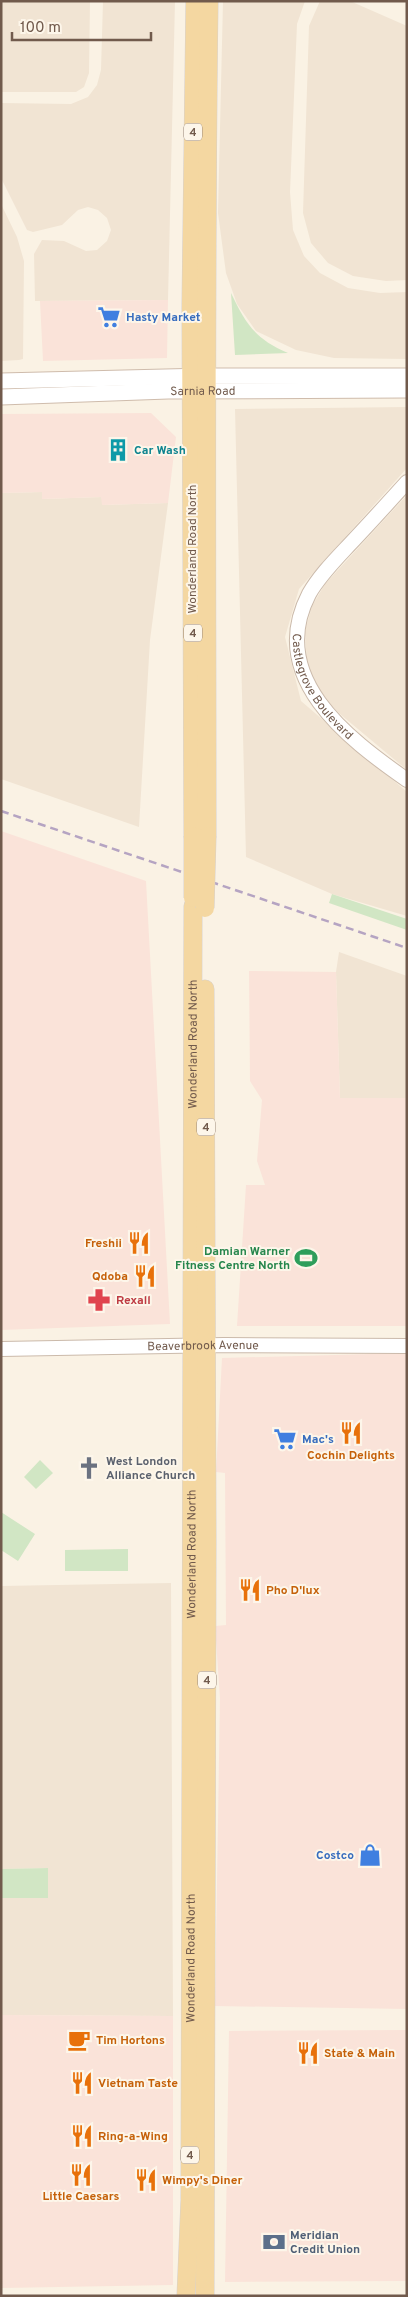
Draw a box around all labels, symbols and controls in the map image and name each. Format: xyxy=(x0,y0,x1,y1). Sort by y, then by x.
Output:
scale bar xyxy=(12,10,151,42)
text: 100 m xyxy=(20,19,61,38)
road number: 4 xyxy=(184,124,202,140)
supermarket icon: Hasty Market xyxy=(96,304,122,330)
place label: Hasty Market xyxy=(126,310,201,326)
street label: Sarnia Road xyxy=(170,384,235,400)
building icon: Car Wash xyxy=(105,437,131,463)
place label: Car Wash xyxy=(134,443,186,459)
street label: Wonderland Road North xyxy=(185,484,201,614)
road number: 4 xyxy=(184,624,202,641)
street label: Castlegrove Boulevard xyxy=(288,633,356,744)
street label: Wonderland Road North xyxy=(186,979,202,1109)
road number: 4 xyxy=(197,1118,215,1136)
restaurant icon: Freshii xyxy=(126,1230,152,1256)
place label: Freshii xyxy=(85,1236,122,1252)
place label: Damian Warner Fitness Centre North xyxy=(175,1244,290,1274)
sports icon: Damian Warner Fitness Centre North xyxy=(293,1245,319,1271)
restaurant icon: Qdoba xyxy=(132,1263,158,1289)
place label: Qdoba xyxy=(92,1269,128,1285)
pharmacy icon: Rexall xyxy=(86,1287,112,1313)
place label: Rexall xyxy=(116,1293,151,1309)
street label: Beaverbrook Avenue xyxy=(147,1338,259,1355)
restaurant icon: Cochin Delights xyxy=(338,1420,364,1446)
supermarket icon: Mac's xyxy=(272,1426,298,1452)
place label: Mac's xyxy=(302,1432,334,1448)
place label: Cochin Delights xyxy=(307,1448,395,1464)
place label: West London Alliance Church xyxy=(106,1454,195,1484)
church icon: West London Alliance Church xyxy=(76,1455,102,1481)
street label: Wonderland Road North xyxy=(184,1489,201,1619)
restaurant icon: Pho D'lux xyxy=(237,1577,263,1603)
place label: Pho D'lux xyxy=(266,1583,320,1599)
road number: 4 xyxy=(198,1672,216,1688)
shop icon: Costco xyxy=(357,1842,383,1868)
place label: Costco xyxy=(316,1848,354,1864)
street label: Wonderland Road North xyxy=(183,1893,200,2023)
cafe icon: Tim Hortons xyxy=(66,2027,92,2053)
place label: Tim Hortons xyxy=(96,2033,165,2049)
restaurant icon: State & Main xyxy=(295,2040,321,2066)
place label: State & Main xyxy=(324,2046,395,2062)
restaurant icon: Vietnam Taste xyxy=(69,2070,95,2096)
place label: Vietnam Taste xyxy=(98,2076,178,2092)
restaurant icon: Ring-a-Wing xyxy=(69,2123,95,2149)
place label: Ring-a-Wing xyxy=(98,2129,168,2145)
road number: 4 xyxy=(181,2146,199,2164)
restaurant icon: Little Caesars xyxy=(68,2162,94,2188)
restaurant icon: Wimpy's Diner xyxy=(133,2167,159,2193)
place label: Wimpy's Diner xyxy=(162,2173,242,2189)
place label: Little Caesars xyxy=(43,2189,120,2205)
place label: Meridian Credit Union xyxy=(290,2228,360,2258)
bank icon: Meridian Credit Union xyxy=(261,2229,287,2255)

